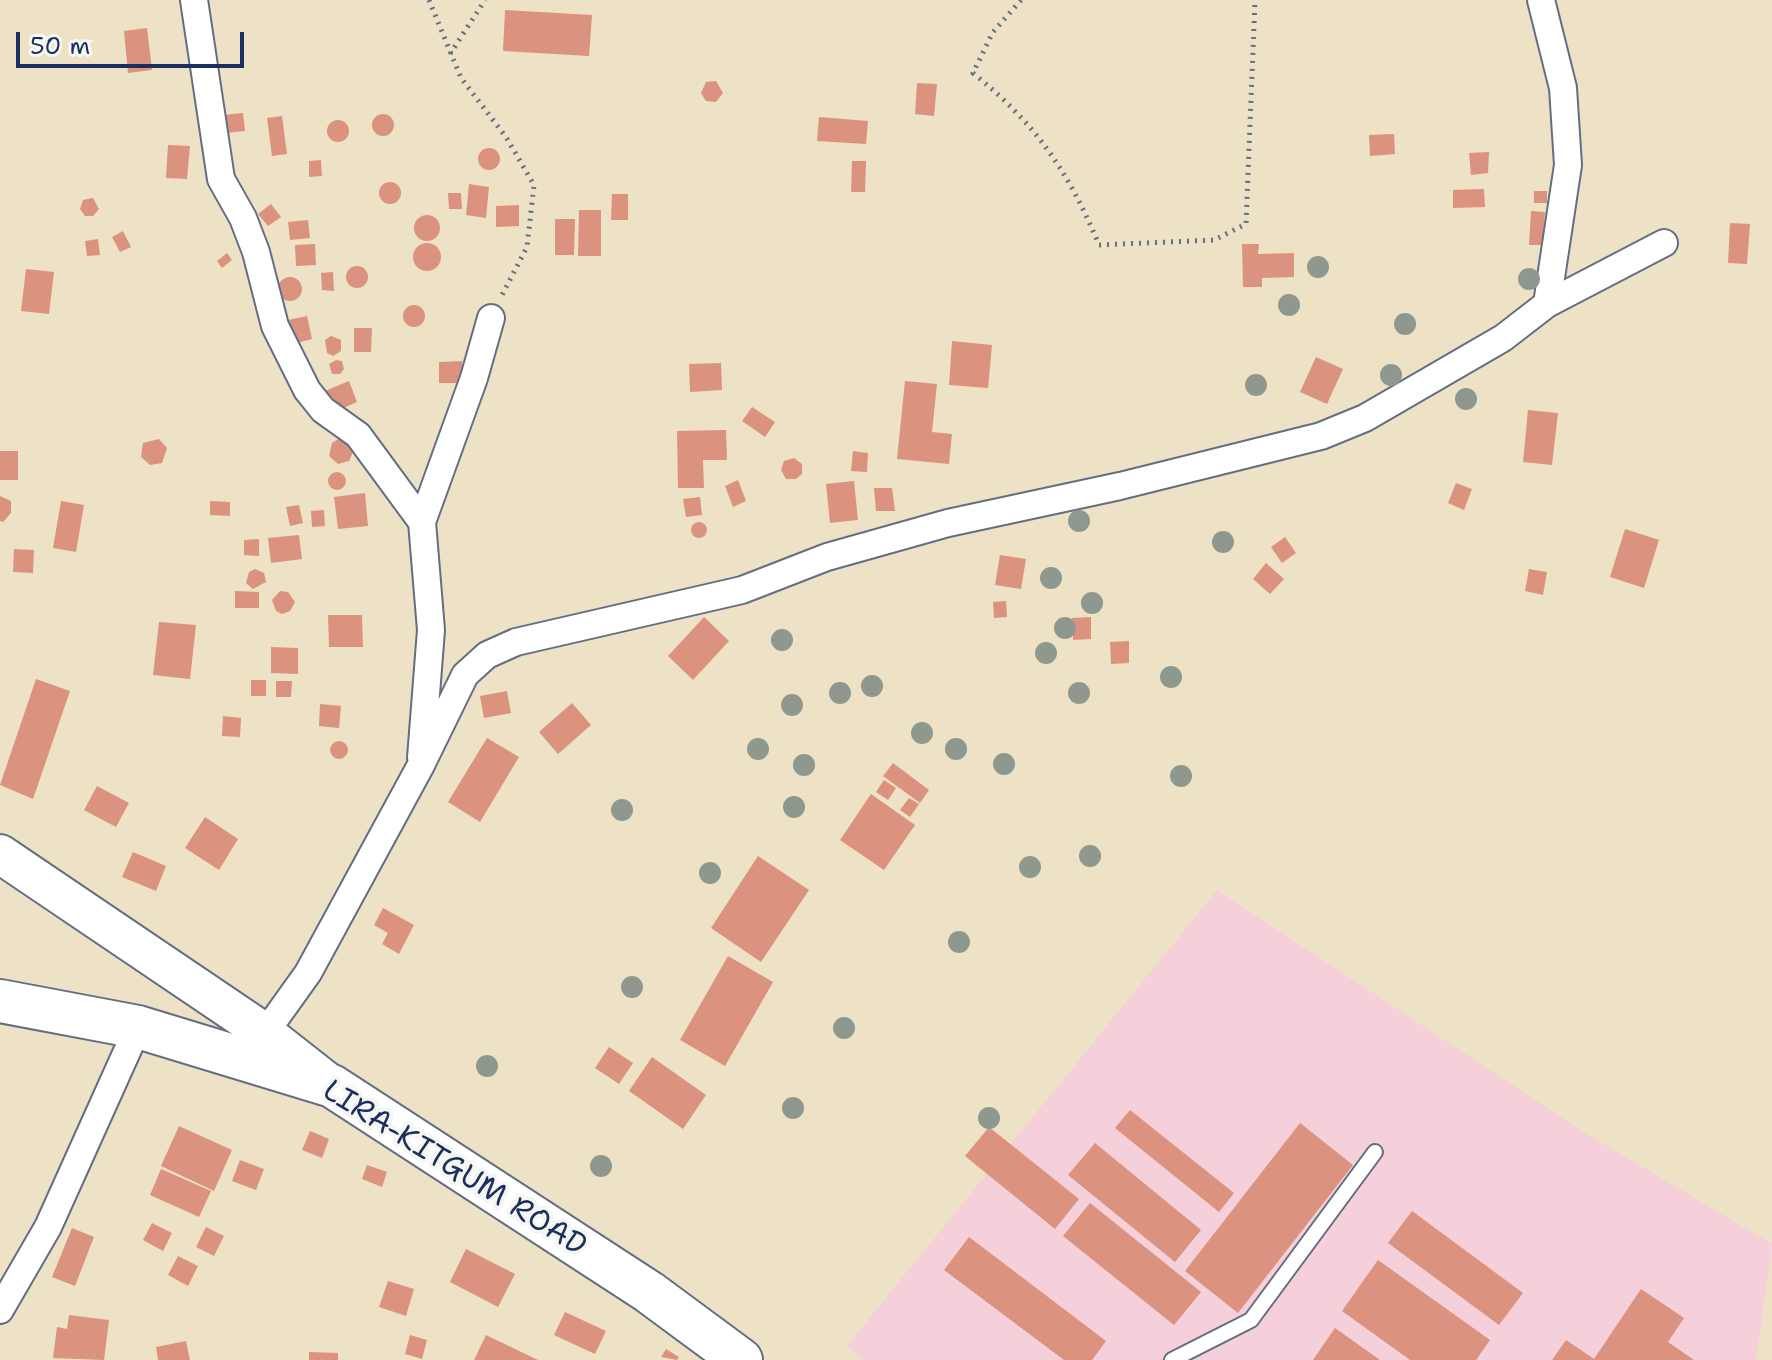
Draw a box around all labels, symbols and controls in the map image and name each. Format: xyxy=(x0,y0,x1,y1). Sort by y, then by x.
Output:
scale bar xyxy=(20,16,248,66)
text: 50 m xyxy=(30,30,90,62)
street label: LIRA-KITGUM ROAD xyxy=(316,1073,592,1265)

